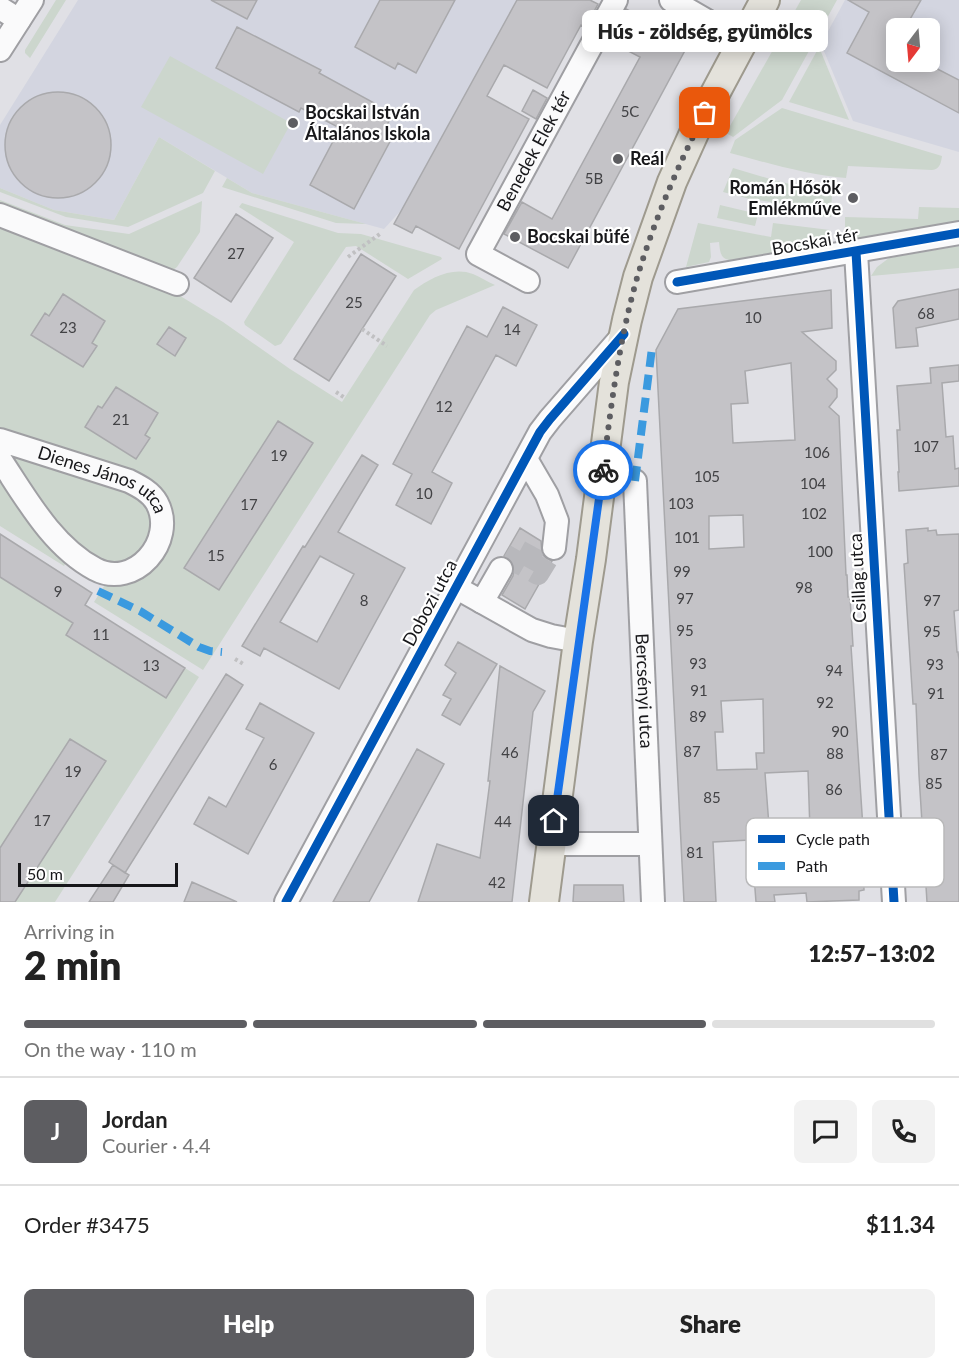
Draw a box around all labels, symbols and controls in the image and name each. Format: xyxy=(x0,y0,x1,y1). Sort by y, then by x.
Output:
callout: Hús - zöldség, gyümölcs xyxy=(582,11,828,53)
north arrow xyxy=(886,18,940,72)
map controls xyxy=(886,18,940,72)
text: Hús - zöldség, gyümölcs xyxy=(598,19,813,43)
street label: Benedek Elek tér xyxy=(491,86,575,215)
pin xyxy=(679,87,730,138)
icon: bag xyxy=(688,96,721,129)
place label: Bocskai István Általános Iskola xyxy=(304,101,430,144)
house number: 5C xyxy=(621,102,639,120)
marker: Bocskai István Általános Iskola xyxy=(286,116,300,130)
place label: Reál xyxy=(630,147,664,169)
marker: Reál xyxy=(611,152,625,166)
house number: 5B xyxy=(585,169,603,187)
place label: Román Hősök Emlékműve xyxy=(729,176,841,219)
marker: Román Hősök Emlékműve xyxy=(846,191,860,205)
street label: Bocskai tér xyxy=(770,223,860,259)
place label: Bocskai büfé xyxy=(527,225,630,247)
marker: Bocskai büfé xyxy=(508,230,522,244)
house number: 27 xyxy=(227,244,245,262)
house number: 25 xyxy=(345,293,363,311)
house number: 68 xyxy=(917,304,935,322)
house number: 10 xyxy=(744,308,762,326)
house number: 23 xyxy=(59,318,77,336)
house number: 14 xyxy=(503,320,521,338)
house number: 12 xyxy=(435,397,453,415)
house number: 21 xyxy=(112,410,130,428)
house number: 107 xyxy=(913,437,939,455)
courier xyxy=(573,440,633,500)
street label: Dienes János utca xyxy=(35,441,172,516)
house number: 106 xyxy=(804,443,830,461)
house number: 19 xyxy=(270,446,288,464)
icon: bike xyxy=(587,454,620,487)
house number: 105 xyxy=(694,467,720,485)
house number: 104 xyxy=(800,474,826,492)
house number: 10 xyxy=(415,484,433,502)
house number: 103 xyxy=(668,494,694,512)
house number: 17 xyxy=(240,495,258,513)
house number: 102 xyxy=(801,504,827,522)
house number: 101 xyxy=(674,528,700,546)
street label: Csillag utca xyxy=(844,533,870,623)
house number: 100 xyxy=(807,542,833,560)
house number: 15 xyxy=(207,546,225,564)
street label: Dobozi utca xyxy=(397,555,461,650)
house number: 99 xyxy=(673,562,691,580)
house number: 98 xyxy=(795,578,813,596)
house number: 9 xyxy=(54,582,62,600)
house number: 97 xyxy=(676,589,694,607)
house number: 8 xyxy=(360,591,368,609)
house number: 97 xyxy=(923,591,941,609)
house number: 95 xyxy=(676,621,694,639)
house number: 95 xyxy=(923,622,941,640)
house number: 11 xyxy=(92,625,110,643)
street label: Bercsényi utca xyxy=(632,633,658,749)
house number: 93 xyxy=(689,654,707,672)
house number: 93 xyxy=(926,655,944,673)
house number: 13 xyxy=(142,656,160,674)
house number: 94 xyxy=(825,661,843,679)
house number: 91 xyxy=(690,681,708,699)
house number: 91 xyxy=(927,684,945,702)
house number: 92 xyxy=(816,693,834,711)
house number: 89 xyxy=(689,707,707,725)
house number: 90 xyxy=(831,722,849,740)
house number: 87 xyxy=(683,742,701,760)
house number: 46 xyxy=(501,743,519,761)
house number: 88 xyxy=(826,744,844,762)
house number: 87 xyxy=(930,745,948,763)
house number: 6 xyxy=(269,755,278,773)
house number: 19 xyxy=(64,762,82,780)
house number: 85 xyxy=(925,774,943,792)
house number: 86 xyxy=(825,780,843,798)
house number: 85 xyxy=(703,788,721,806)
pin xyxy=(528,795,579,846)
icon: home xyxy=(537,804,570,837)
house number: 17 xyxy=(33,811,51,829)
house number: 44 xyxy=(494,812,512,830)
legend xyxy=(746,818,944,887)
text: Cycle path xyxy=(796,829,870,848)
house number: 81 xyxy=(686,843,704,861)
text: Path xyxy=(796,856,828,875)
scale bar xyxy=(18,860,178,888)
text: 50 m xyxy=(27,864,63,883)
house number: 42 xyxy=(488,873,506,891)
text: Arriving in xyxy=(24,919,115,943)
text: 12:57–13:02 xyxy=(809,940,935,967)
text: 2 min xyxy=(24,942,121,988)
text: On the way · 110 m xyxy=(24,1037,197,1061)
button: chat xyxy=(794,1100,857,1163)
button: phone xyxy=(872,1100,935,1163)
text: Jordan xyxy=(102,1106,168,1133)
text: J xyxy=(51,1118,60,1145)
text: Courier · 4.4 xyxy=(102,1133,211,1157)
text: Order #3475 xyxy=(24,1211,150,1238)
text: $11.34 xyxy=(866,1211,935,1238)
button: Help xyxy=(24,1289,474,1358)
button: Share xyxy=(486,1289,935,1358)

